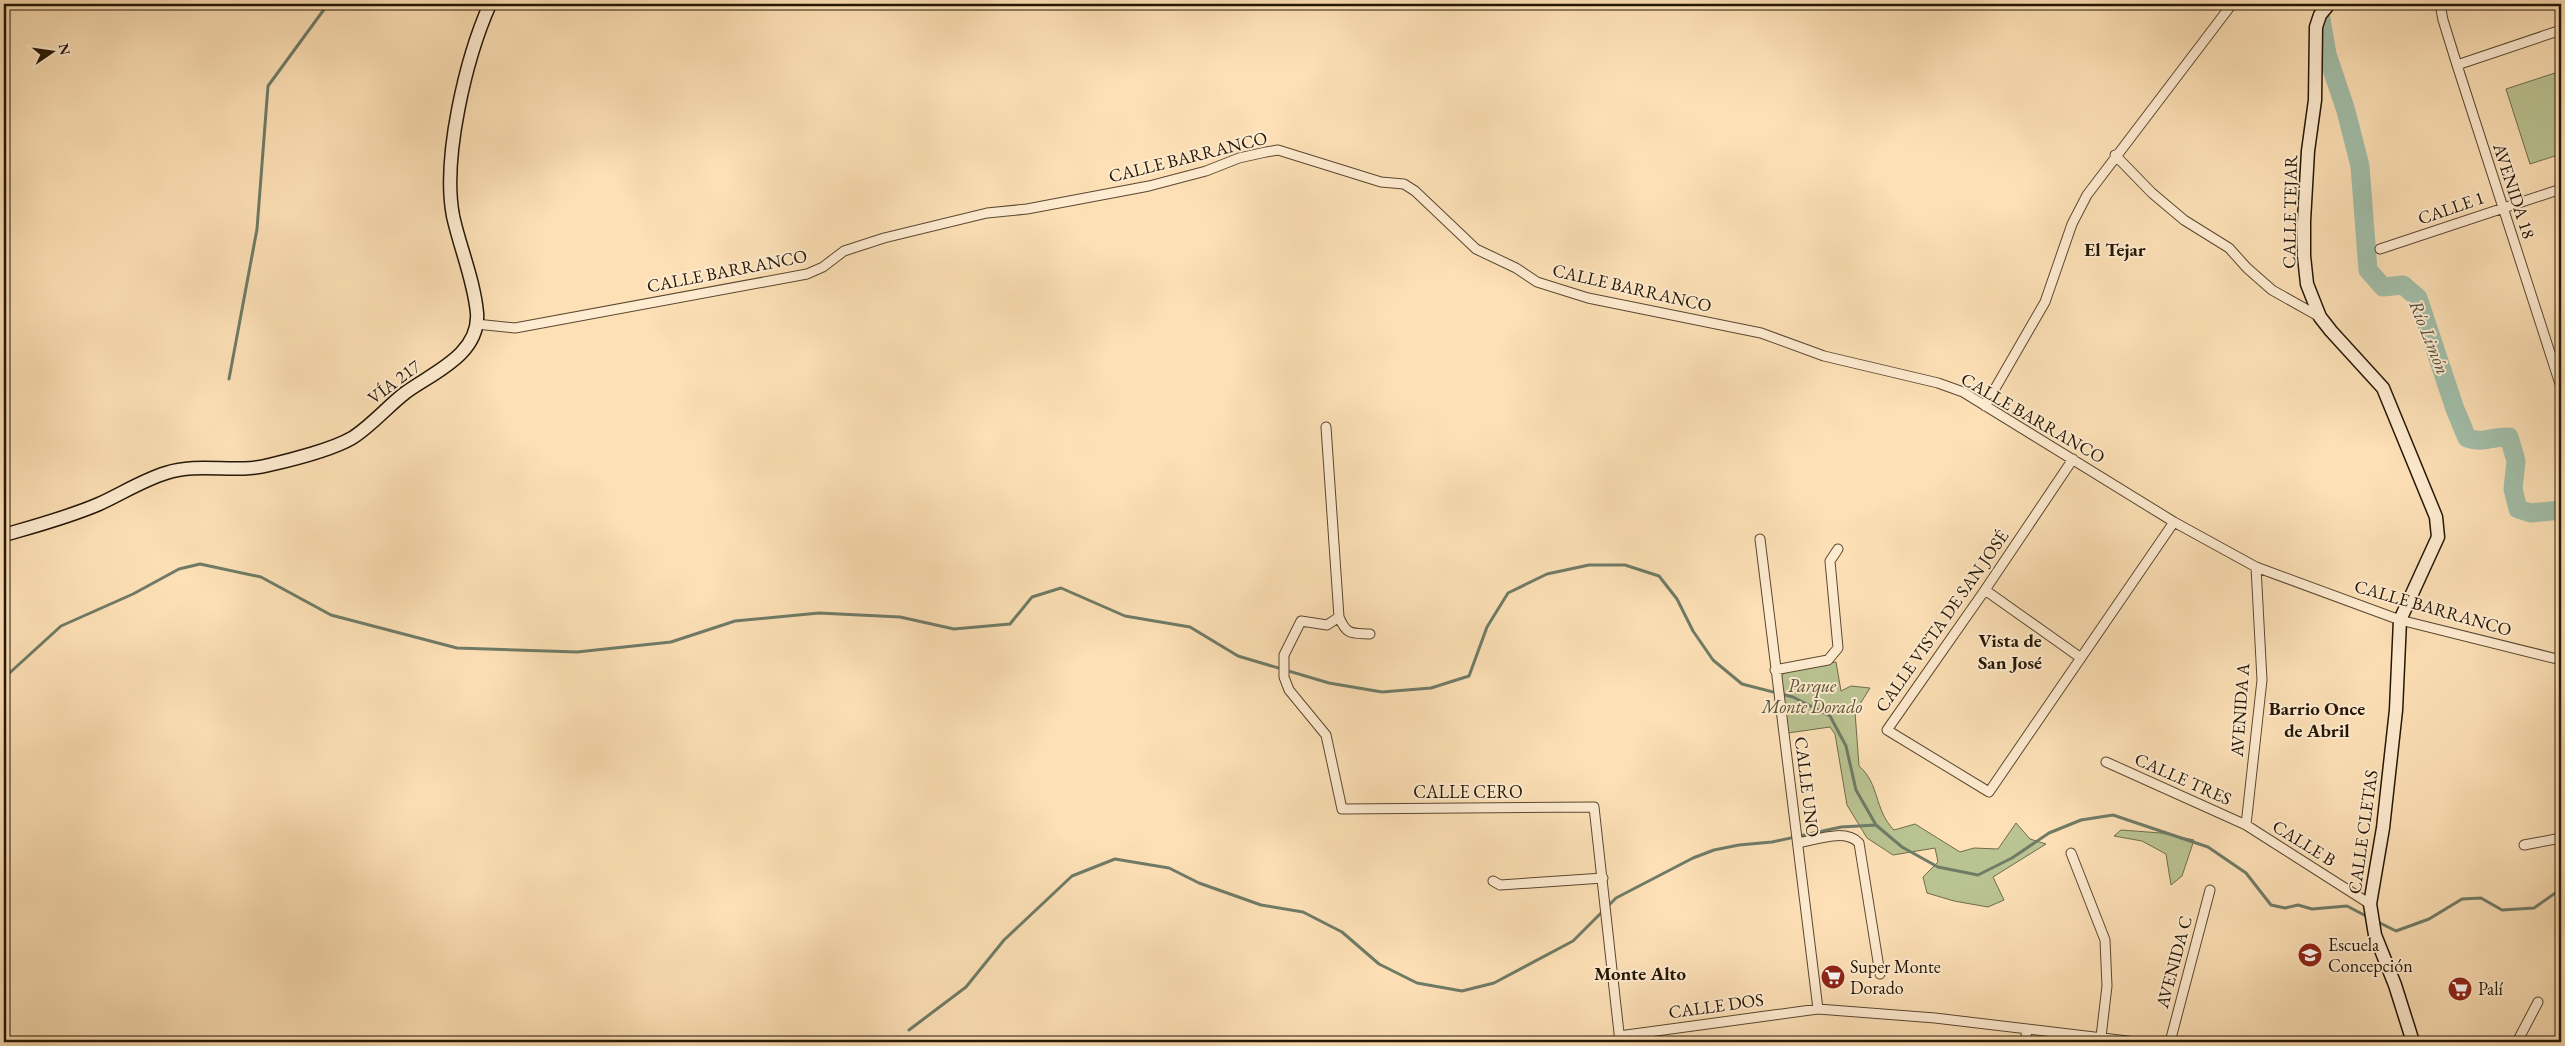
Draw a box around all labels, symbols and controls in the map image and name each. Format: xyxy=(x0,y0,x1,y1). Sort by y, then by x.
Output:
north arrow xyxy=(28,28,78,78)
text: N xyxy=(55,42,75,57)
street label: CALLE BARRANCO xyxy=(1106,126,1270,187)
street label: AVENIDA 18 xyxy=(2488,139,2541,241)
street label: CALLE TEJAR xyxy=(2277,155,2302,269)
street label: CALLE 1 xyxy=(2415,185,2487,230)
district label: El Tejar xyxy=(2084,237,2146,262)
street label: CALLE BARRANCO xyxy=(645,244,809,297)
street label: CALLE BARRANCO xyxy=(1550,258,1714,317)
water label: Río Limón xyxy=(2403,296,2456,378)
street label: VÍA 217 xyxy=(363,354,425,409)
street label: CALLE BARRANCO xyxy=(1957,367,2109,468)
street label: CALLE VISTA DE SAN JOSÉ xyxy=(1870,525,2013,716)
street label: CALLE BARRANCO xyxy=(2352,574,2514,641)
district label: Vista de San José xyxy=(1978,628,2042,675)
street label: AVENIDA A xyxy=(2225,662,2254,759)
park label: Parque Monte Dorado xyxy=(1761,674,1862,718)
district label: Barrio Once de Abril xyxy=(2269,696,2365,743)
street label: CALLE UNO xyxy=(1790,735,1825,839)
street label: CALLE TRES xyxy=(2131,747,2235,810)
street label: CALLE CLETAS xyxy=(2342,769,2383,895)
street label: CALLE CERO xyxy=(1413,780,1523,803)
street label: CALLE B xyxy=(2268,814,2340,871)
street label: AVENIDA C xyxy=(2150,913,2197,1011)
place label: Escuela Concepción xyxy=(2328,933,2413,977)
school or university icon: Escuela Concepción xyxy=(2297,942,2323,968)
place label: Super Monte Dorado xyxy=(1850,955,1941,999)
district label: Monte Alto xyxy=(1594,961,1686,986)
supermarket icon: Super Monte Dorado xyxy=(1820,964,1846,990)
supermarket icon: Palí xyxy=(2447,976,2473,1002)
place label: Palí xyxy=(2478,977,2504,1000)
street label: CALLE DOS xyxy=(1667,987,1765,1024)

